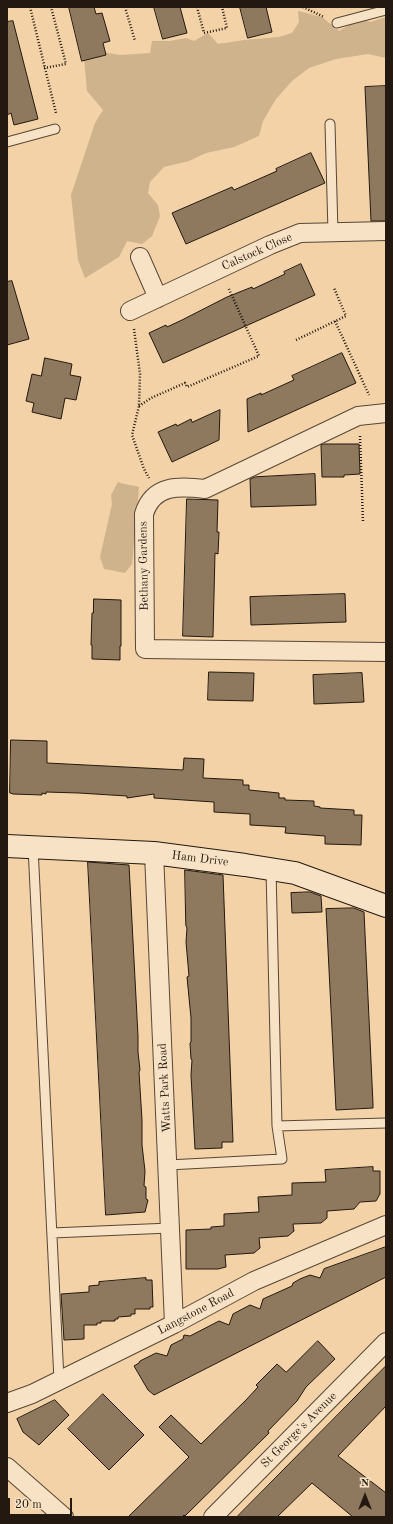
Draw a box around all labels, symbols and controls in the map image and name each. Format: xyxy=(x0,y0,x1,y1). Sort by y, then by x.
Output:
street label: Calstock Close xyxy=(220,230,294,274)
street label: Bethany Gardens xyxy=(136,521,152,611)
street label: Ham Drive xyxy=(171,848,229,870)
street label: Watts Park Road xyxy=(155,1043,175,1133)
street label: Langstone Road xyxy=(155,1286,237,1338)
street label: St George's Avenue xyxy=(258,1389,340,1471)
north arrow xyxy=(345,1476,385,1516)
text: N xyxy=(361,1478,369,1489)
scale bar xyxy=(10,1490,74,1516)
text: 20 m xyxy=(15,1499,42,1511)

